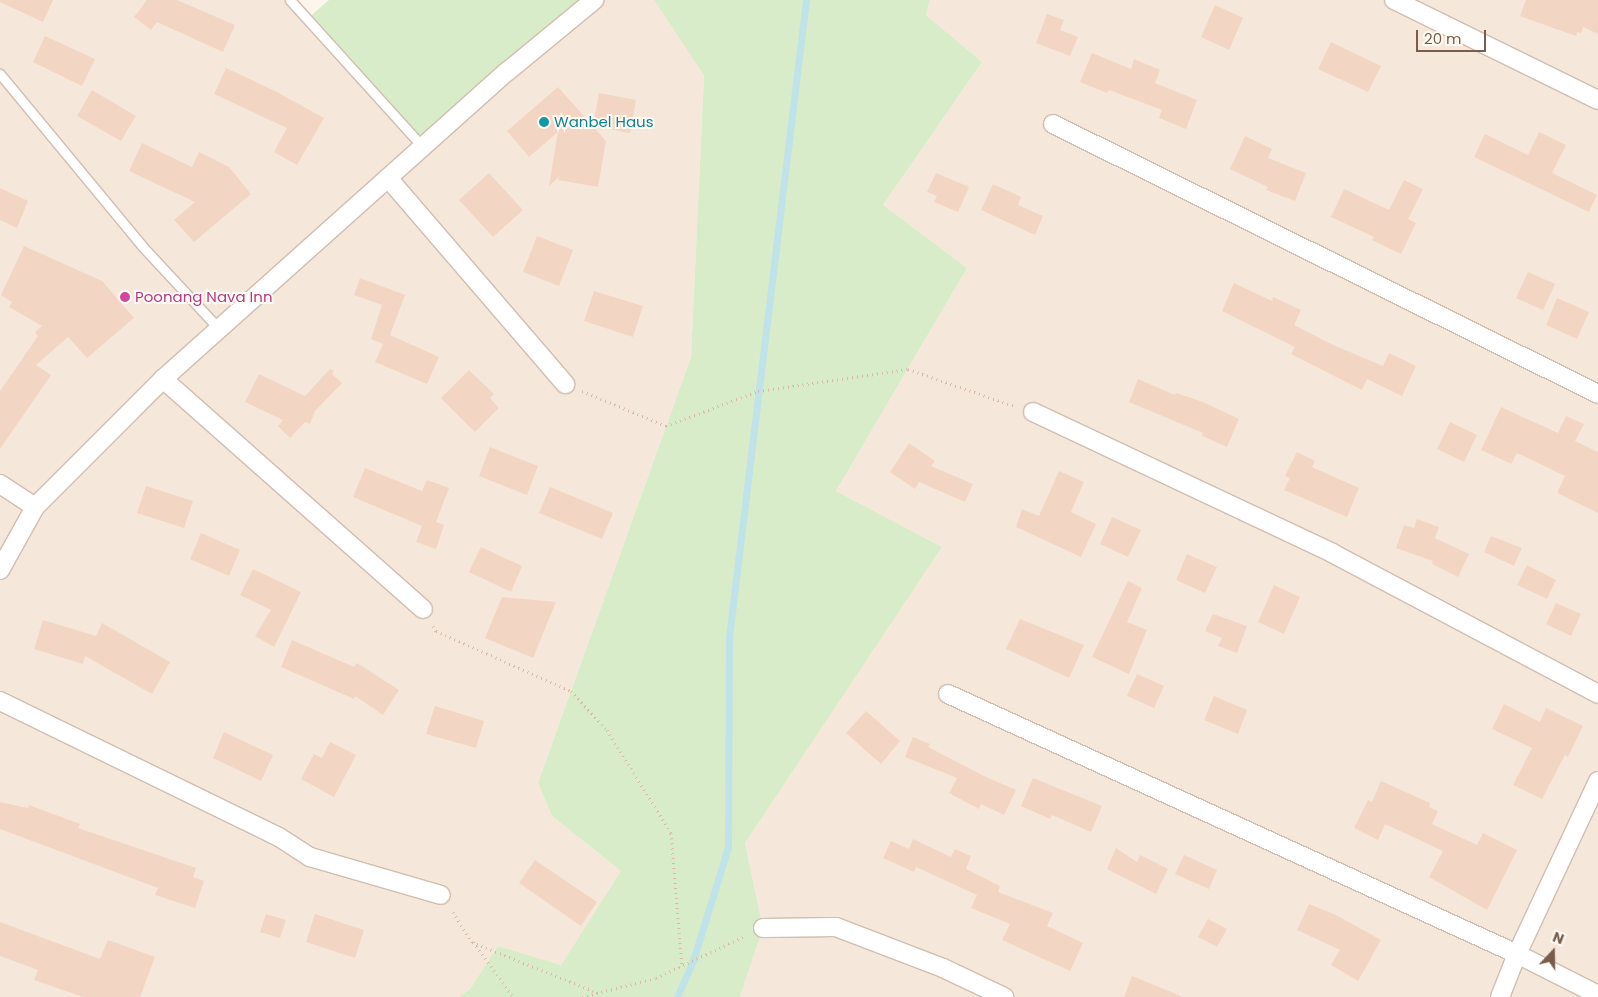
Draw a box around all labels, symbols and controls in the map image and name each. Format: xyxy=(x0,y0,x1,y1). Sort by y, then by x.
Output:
scale bar xyxy=(1418,20,1488,52)
text: 20 m xyxy=(1424,28,1462,49)
place label: Wanbel Haus xyxy=(554,113,653,131)
marker: Wanbel Haus xyxy=(538,116,550,128)
place label: Poonang Nava Inn xyxy=(135,288,273,306)
marker: Poonang Nava Inn xyxy=(119,291,131,303)
north arrow xyxy=(1528,927,1578,977)
text: N xyxy=(1550,927,1567,949)

